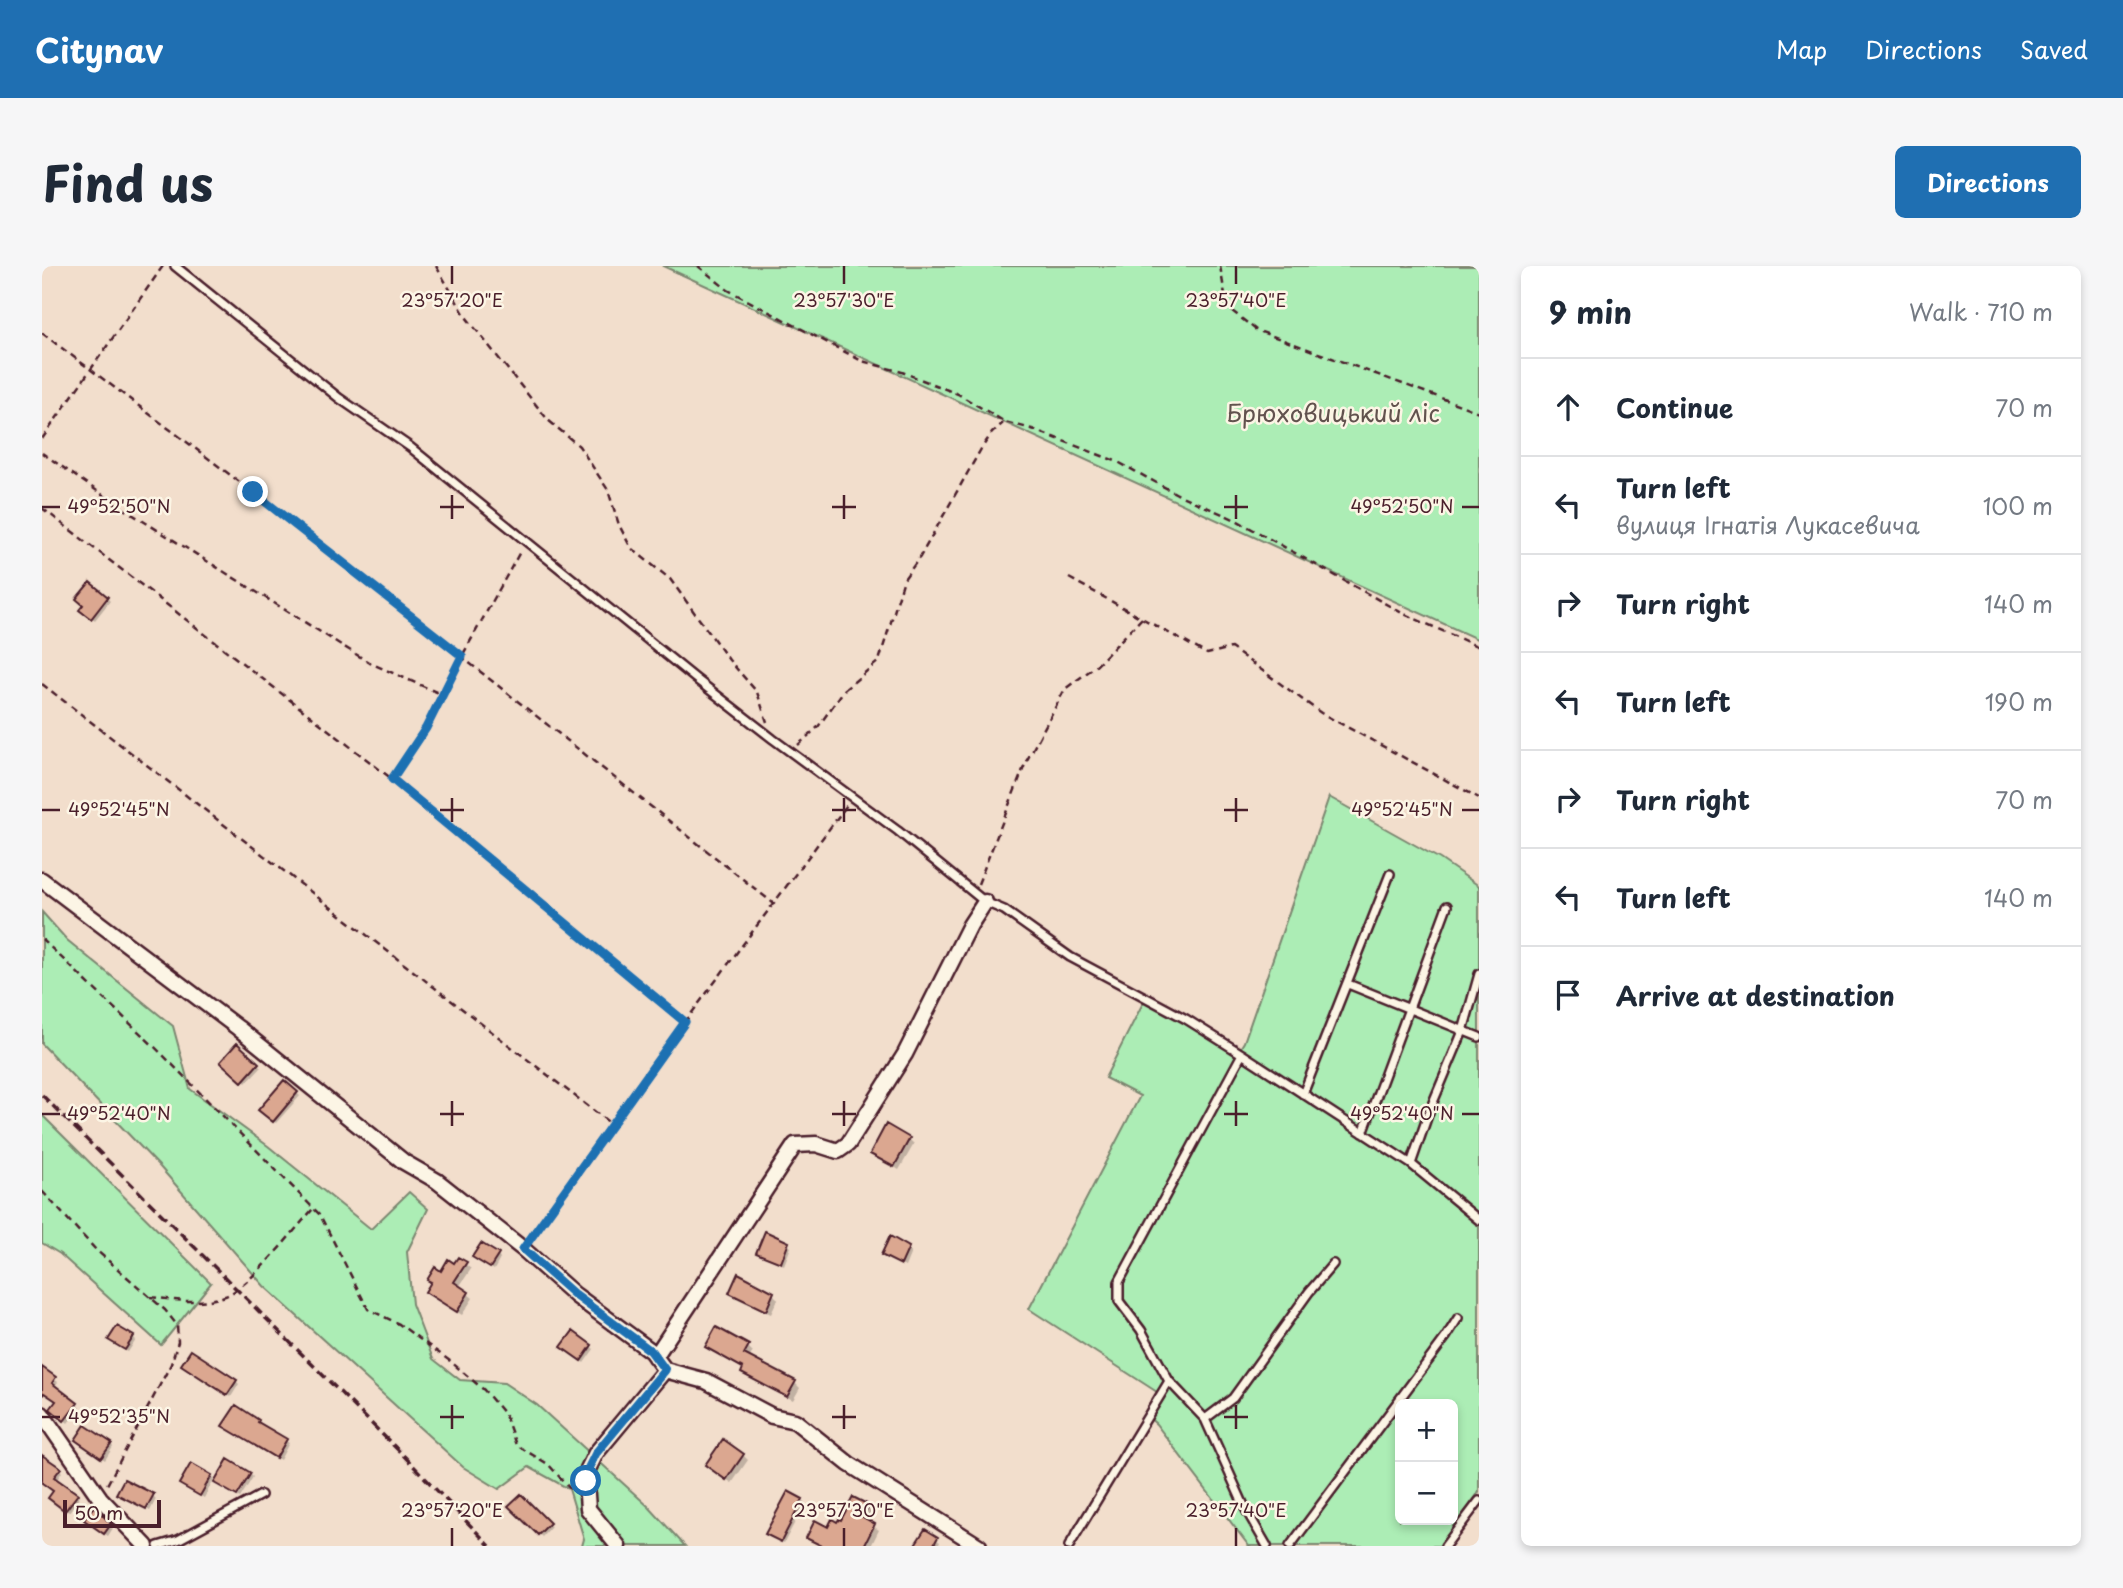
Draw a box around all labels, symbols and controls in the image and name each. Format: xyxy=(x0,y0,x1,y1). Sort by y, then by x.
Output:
text: Citynav xyxy=(35,24,163,74)
text: Map xyxy=(1776,31,1827,67)
text: Directions xyxy=(1865,31,1982,67)
text: Saved xyxy=(2020,31,2088,67)
text: Find us xyxy=(42,145,213,219)
button: Directions xyxy=(1895,146,2081,218)
text: 23°57'20"E xyxy=(401,286,503,313)
text: 23°57'30"E xyxy=(793,286,895,313)
text: 23°57'40"E xyxy=(1186,286,1286,313)
text: 9 min xyxy=(1549,289,1632,334)
text: Walk · 710 m xyxy=(1909,294,2053,329)
icon: ahead xyxy=(1549,388,1587,426)
text: Continue xyxy=(1616,388,1733,427)
text: 70 m xyxy=(1995,390,2053,425)
park label: Брюховицький ліс xyxy=(1226,394,1440,430)
text: Turn left xyxy=(1616,468,1731,507)
route end xyxy=(237,476,268,507)
icon: left xyxy=(1549,486,1587,524)
text: 100 m xyxy=(1983,488,2053,523)
text: 49°52'50"N xyxy=(67,492,171,519)
text: 49°52'50"N xyxy=(1350,492,1454,519)
text: вулиця Ігнатія Лукасевича xyxy=(1616,507,1920,542)
icon: right xyxy=(1549,584,1587,622)
text: Turn right xyxy=(1616,584,1750,623)
text: 140 m xyxy=(1984,586,2053,621)
icon: left xyxy=(1549,682,1587,720)
text: Turn left xyxy=(1616,682,1731,721)
text: 190 m xyxy=(1985,684,2053,719)
icon: right xyxy=(1549,780,1587,818)
text: Turn right xyxy=(1616,780,1750,819)
text: 70 m xyxy=(1995,782,2053,817)
text: 49°52'45"N xyxy=(68,795,170,822)
text: 49°52'45"N xyxy=(1351,795,1453,822)
icon: left xyxy=(1549,878,1587,916)
text: Turn left xyxy=(1616,878,1731,917)
text: 140 m xyxy=(1984,880,2053,915)
icon: arrive xyxy=(1549,976,1587,1014)
text: Arrive at destination xyxy=(1616,976,1895,1015)
text: 49°52'40"N xyxy=(67,1099,171,1126)
text: 49°52'40"N xyxy=(1350,1099,1454,1126)
map controls xyxy=(1395,1399,1458,1525)
button: + xyxy=(1395,1399,1458,1462)
text: 49°52'35"N xyxy=(68,1402,170,1429)
button: − xyxy=(1395,1462,1458,1525)
route start xyxy=(570,1465,601,1496)
text: 23°57'20"E xyxy=(401,1496,503,1523)
text: 23°57'30"E xyxy=(793,1496,895,1523)
text: 23°57'40"E xyxy=(1186,1496,1286,1523)
scale bar xyxy=(63,1497,161,1529)
text: 50 m xyxy=(74,1498,123,1526)

